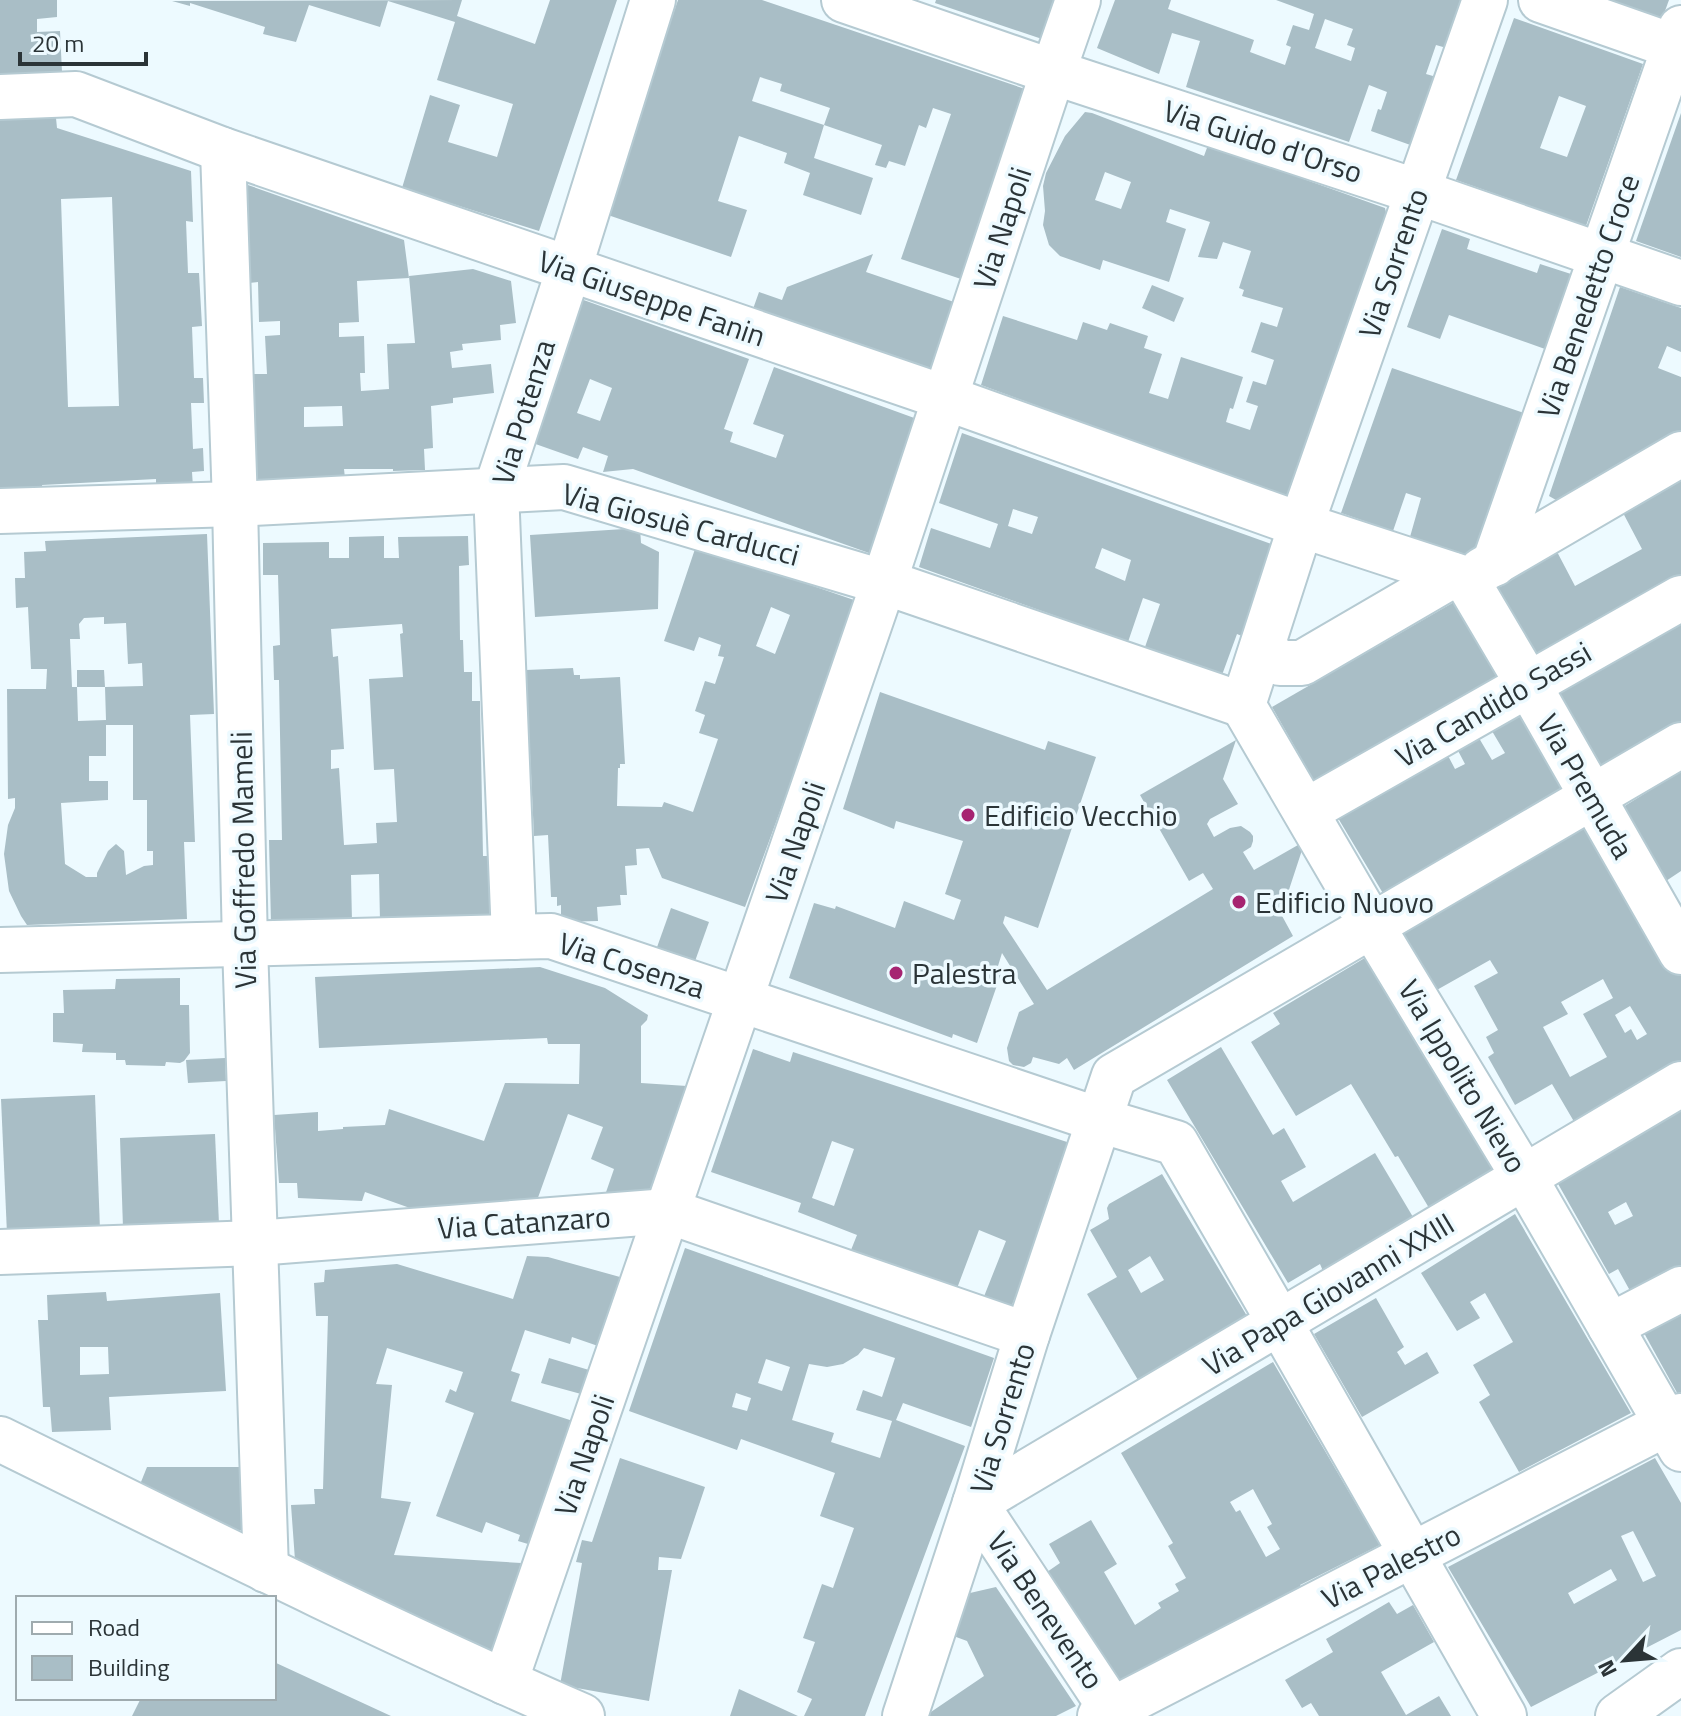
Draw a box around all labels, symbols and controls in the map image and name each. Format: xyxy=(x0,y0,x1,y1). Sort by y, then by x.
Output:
scale bar xyxy=(20,16,146,66)
text: 20 m xyxy=(32,25,84,61)
street label: Via Guido d'Orso xyxy=(1157,87,1369,195)
street label: Via Napoli xyxy=(961,161,1043,295)
street label: Via Benedetto Croce xyxy=(1525,168,1651,424)
street label: Via Sorrento xyxy=(1346,182,1440,344)
street label: Via Giuseppe Fanin xyxy=(532,238,772,358)
street label: Via Potenza xyxy=(479,334,567,490)
street label: Via Giosuè Carducci xyxy=(557,470,805,578)
street label: Via Candido Sassi xyxy=(1386,629,1600,779)
street label: Via Premuda xyxy=(1526,705,1646,867)
street label: Via Goffredo Mameli xyxy=(218,731,268,989)
street label: Via Napoli xyxy=(753,775,837,909)
place label: Edificio Vecchio xyxy=(984,792,1178,838)
marker: Edificio Vecchio xyxy=(959,806,977,824)
place label: Edificio Nuovo xyxy=(1255,879,1434,925)
marker: Edificio Nuovo xyxy=(1230,893,1248,911)
street label: Via Cosenza xyxy=(553,920,711,1010)
place label: Palestra xyxy=(912,950,1017,996)
marker: Palestra xyxy=(887,964,905,982)
street label: Via Ippolito Nievo xyxy=(1387,970,1539,1182)
street label: Via Catanzaro xyxy=(436,1193,612,1251)
street label: Via Papa Giovanni XXIII xyxy=(1193,1200,1463,1388)
street label: Via Sorrento xyxy=(957,1337,1047,1499)
street label: Via Napoli xyxy=(542,1388,626,1522)
street label: Via Palestro xyxy=(1313,1511,1469,1621)
street label: Via Benevento xyxy=(976,1522,1116,1698)
legend xyxy=(16,1596,276,1700)
text: Road xyxy=(88,1609,140,1645)
north arrow xyxy=(1585,1620,1665,1700)
text: Building xyxy=(88,1649,170,1685)
text: N xyxy=(1588,1654,1626,1683)

